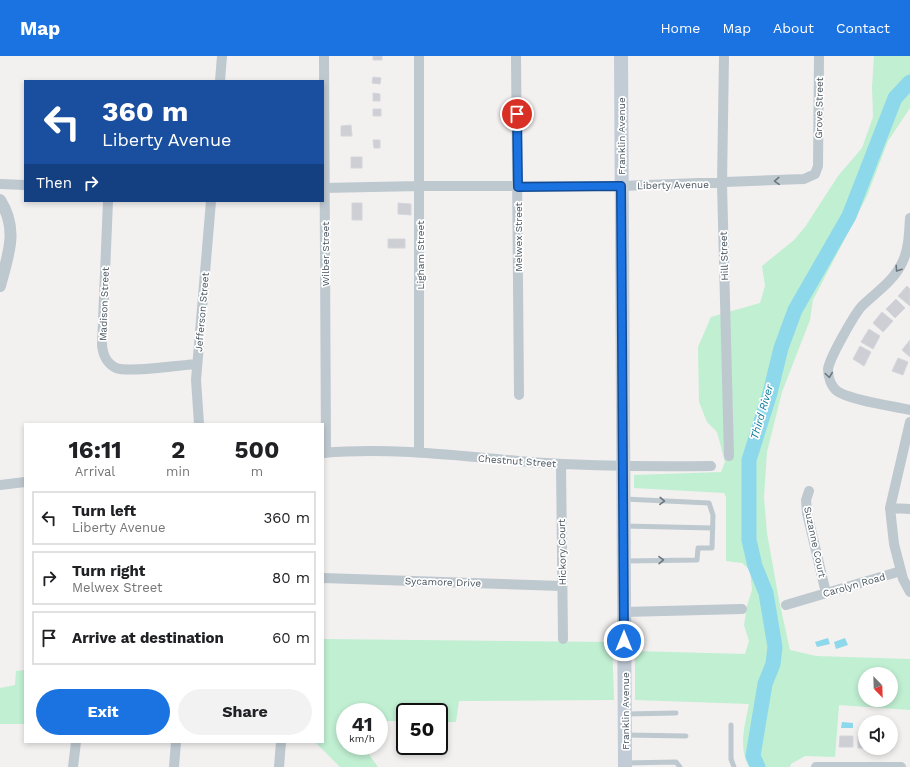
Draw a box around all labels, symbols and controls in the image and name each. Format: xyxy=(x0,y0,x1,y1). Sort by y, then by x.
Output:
text: Map xyxy=(20,17,60,40)
text: Home xyxy=(660,20,700,36)
text: Map xyxy=(722,20,751,36)
text: About xyxy=(773,20,814,36)
text: Contact xyxy=(836,20,890,36)
street label: Grove Street xyxy=(813,76,825,139)
text: 360 m xyxy=(102,95,188,128)
icon: left xyxy=(36,96,88,148)
pin xyxy=(500,97,534,131)
street label: Franklin Avenue xyxy=(616,97,627,175)
icon: arrive xyxy=(506,103,528,125)
text: Liberty Avenue xyxy=(102,129,232,150)
icon: right xyxy=(80,172,102,194)
text: Then xyxy=(36,174,72,192)
one-way arrow xyxy=(774,176,780,185)
street label: Liberty Avenue xyxy=(637,179,709,191)
street label: Melwex Street xyxy=(513,201,524,272)
street label: Ligham Street xyxy=(415,220,426,289)
street label: Wilber Street xyxy=(320,221,331,286)
street label: Hill Street xyxy=(718,230,730,281)
one-way arrow xyxy=(895,265,903,272)
street label: Madison Street xyxy=(97,266,111,341)
street label: Jefferson Street xyxy=(193,271,211,352)
one-way arrow xyxy=(824,372,833,378)
water label: Third River xyxy=(748,382,776,441)
text: 16:11 xyxy=(69,436,122,464)
text: 2 xyxy=(171,436,185,464)
text: 500 xyxy=(235,436,279,464)
street label: Chestnut Street xyxy=(478,453,557,469)
text: Arrival xyxy=(75,464,115,479)
text: min xyxy=(166,464,190,479)
text: m xyxy=(251,464,263,479)
one-way arrow xyxy=(659,497,665,505)
text: Turn left xyxy=(72,502,136,520)
street label: Suzanne Court xyxy=(802,506,828,579)
icon: left xyxy=(38,507,60,529)
text: 360 m xyxy=(263,509,310,527)
street label: Hickory Court xyxy=(556,518,568,585)
text: Liberty Avenue xyxy=(72,520,166,535)
one-way arrow xyxy=(658,556,664,565)
text: Turn right xyxy=(72,562,145,580)
icon: right xyxy=(38,567,60,589)
text: 80 m xyxy=(272,569,310,587)
street label: Carolyn Road xyxy=(822,571,886,599)
street label: Sycamore Drive xyxy=(405,575,481,589)
text: Melwex Street xyxy=(72,580,162,595)
position arrow xyxy=(603,620,645,662)
icon: arrive xyxy=(38,627,60,649)
text: Arrive at destination xyxy=(72,629,224,647)
text: 60 m xyxy=(272,629,310,647)
north arrow xyxy=(858,667,898,707)
map controls xyxy=(858,667,898,755)
street label: Franklin Avenue xyxy=(620,672,631,750)
button: Exit xyxy=(36,689,170,735)
button: Share xyxy=(178,689,312,735)
speed limit sign: 50 xyxy=(396,703,448,755)
text: 41 xyxy=(351,712,373,736)
button: sound xyxy=(858,715,898,755)
text: km/h xyxy=(349,733,375,744)

